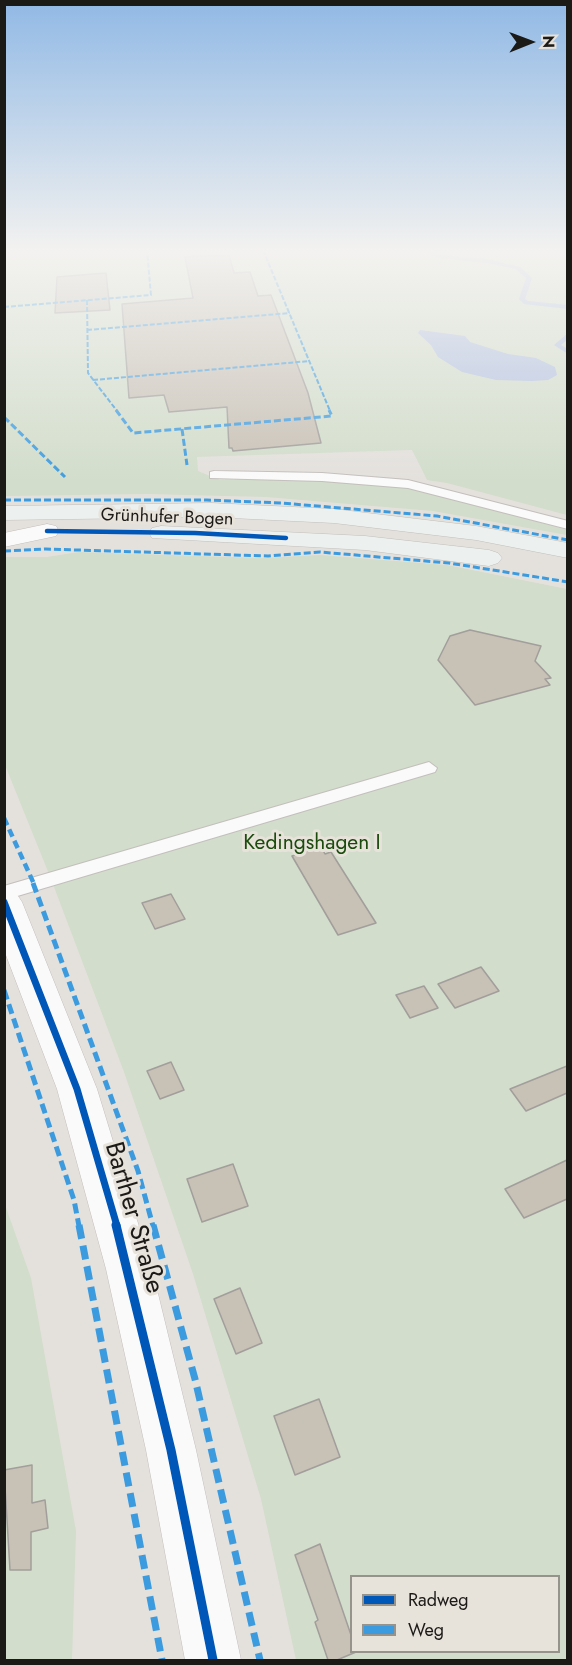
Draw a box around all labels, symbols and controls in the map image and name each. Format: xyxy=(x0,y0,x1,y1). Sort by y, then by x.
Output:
north arrow xyxy=(500,12,560,72)
text: N xyxy=(537,35,560,48)
street label: Grünhufer Bogen xyxy=(100,505,234,531)
park label: Kedingshagen I xyxy=(243,831,381,857)
street label: Barther Straße xyxy=(97,1139,169,1297)
legend xyxy=(350,1575,560,1653)
text: Radweg xyxy=(408,1587,469,1613)
text: Weg xyxy=(408,1617,444,1643)

